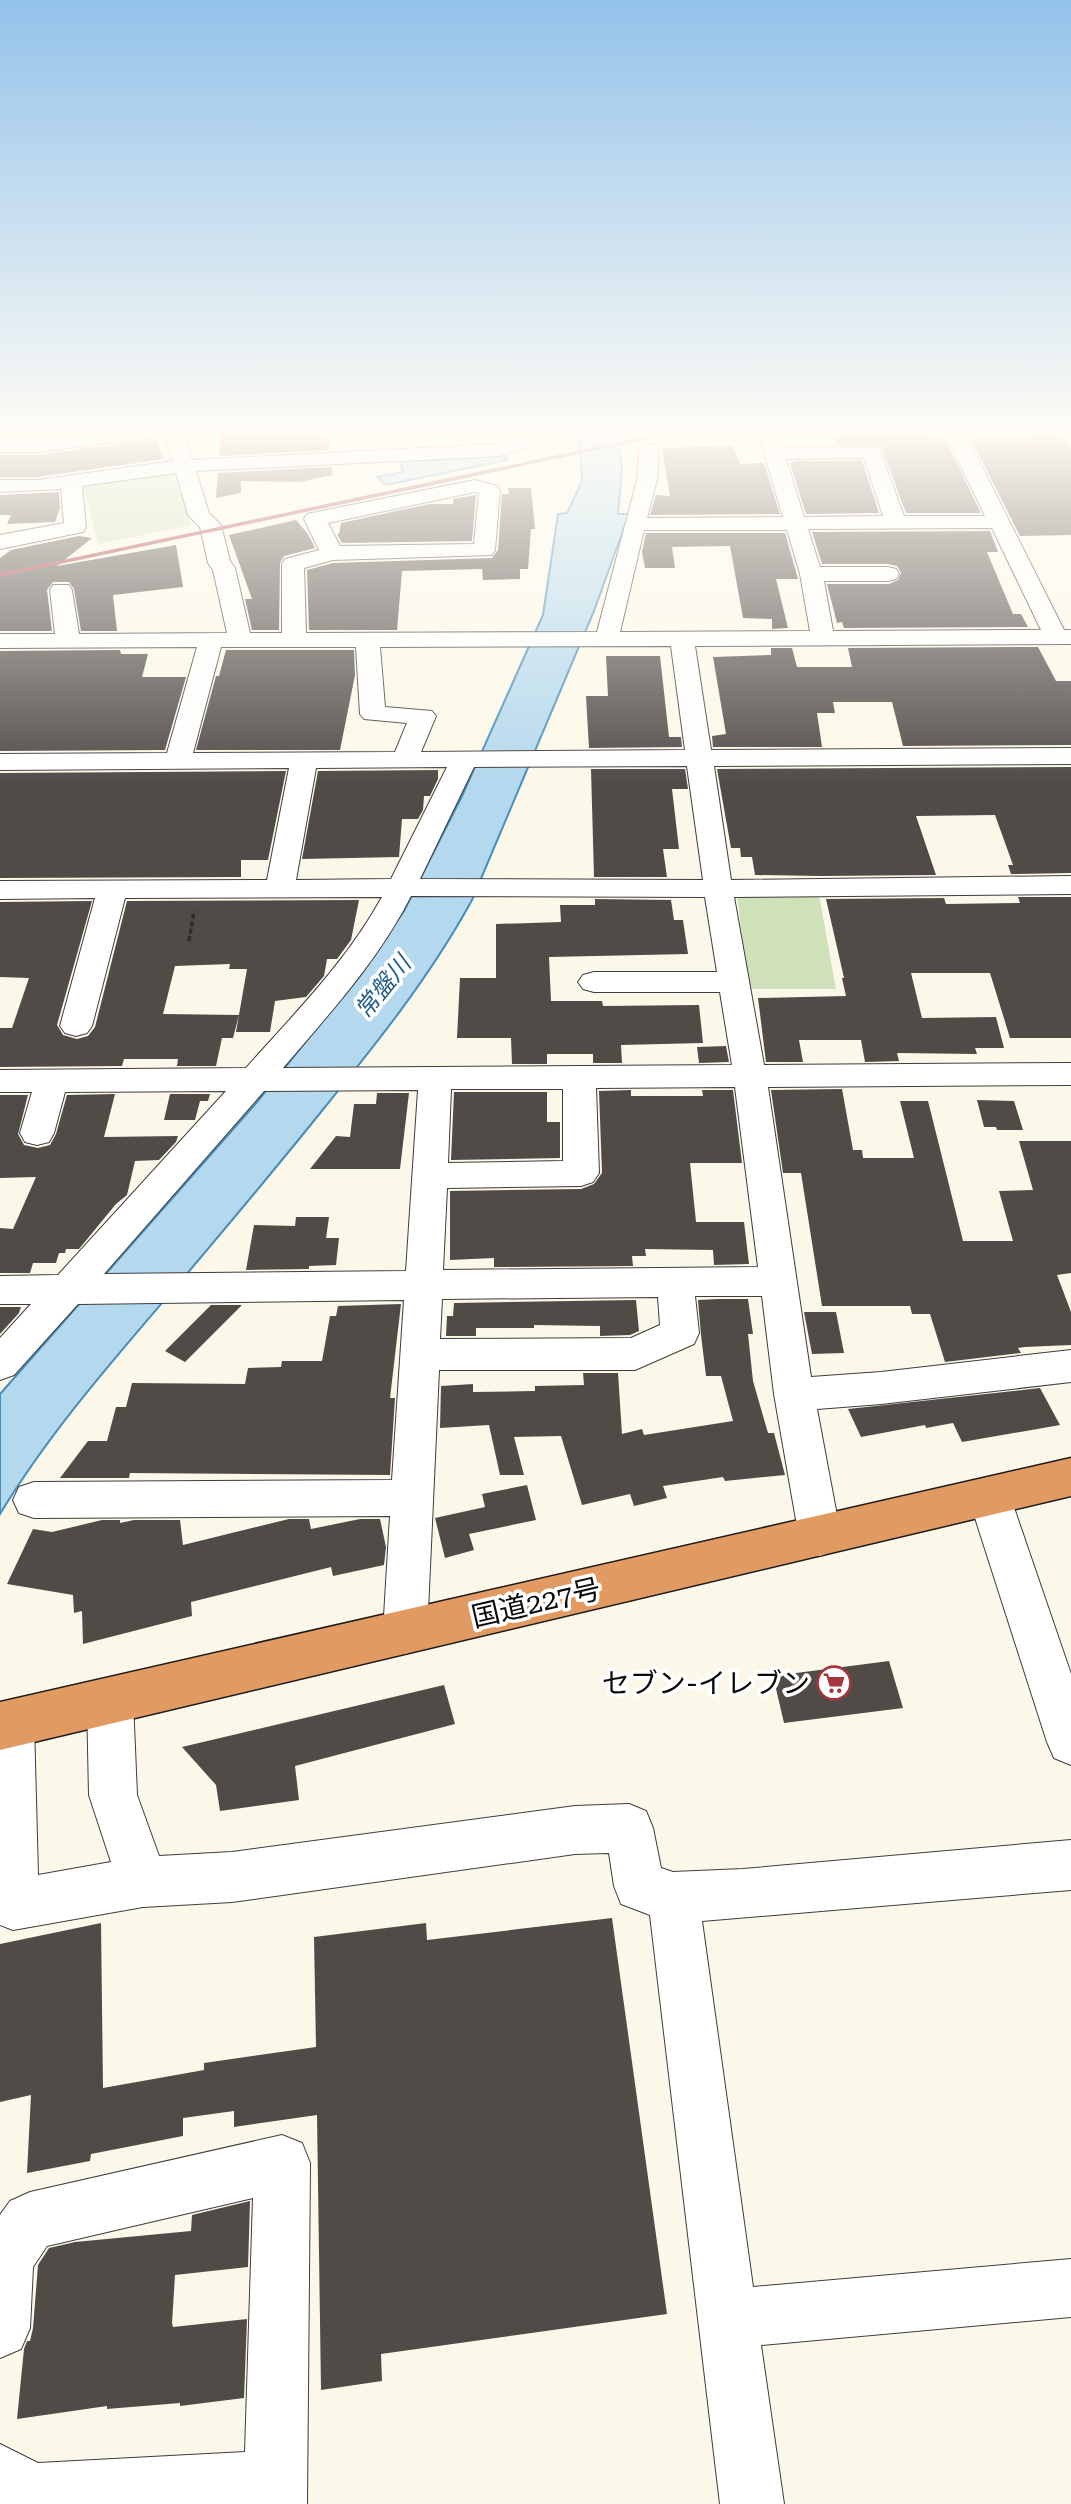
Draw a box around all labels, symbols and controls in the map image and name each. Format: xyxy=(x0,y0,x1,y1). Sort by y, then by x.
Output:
water label: 常盤川 xyxy=(349,948,418,1024)
street label: 国道227号 xyxy=(468,1572,604,1634)
supermarket icon: セブン-イレブン xyxy=(815,1664,853,1702)
place label: セブン-イレブン xyxy=(602,1667,810,1700)

